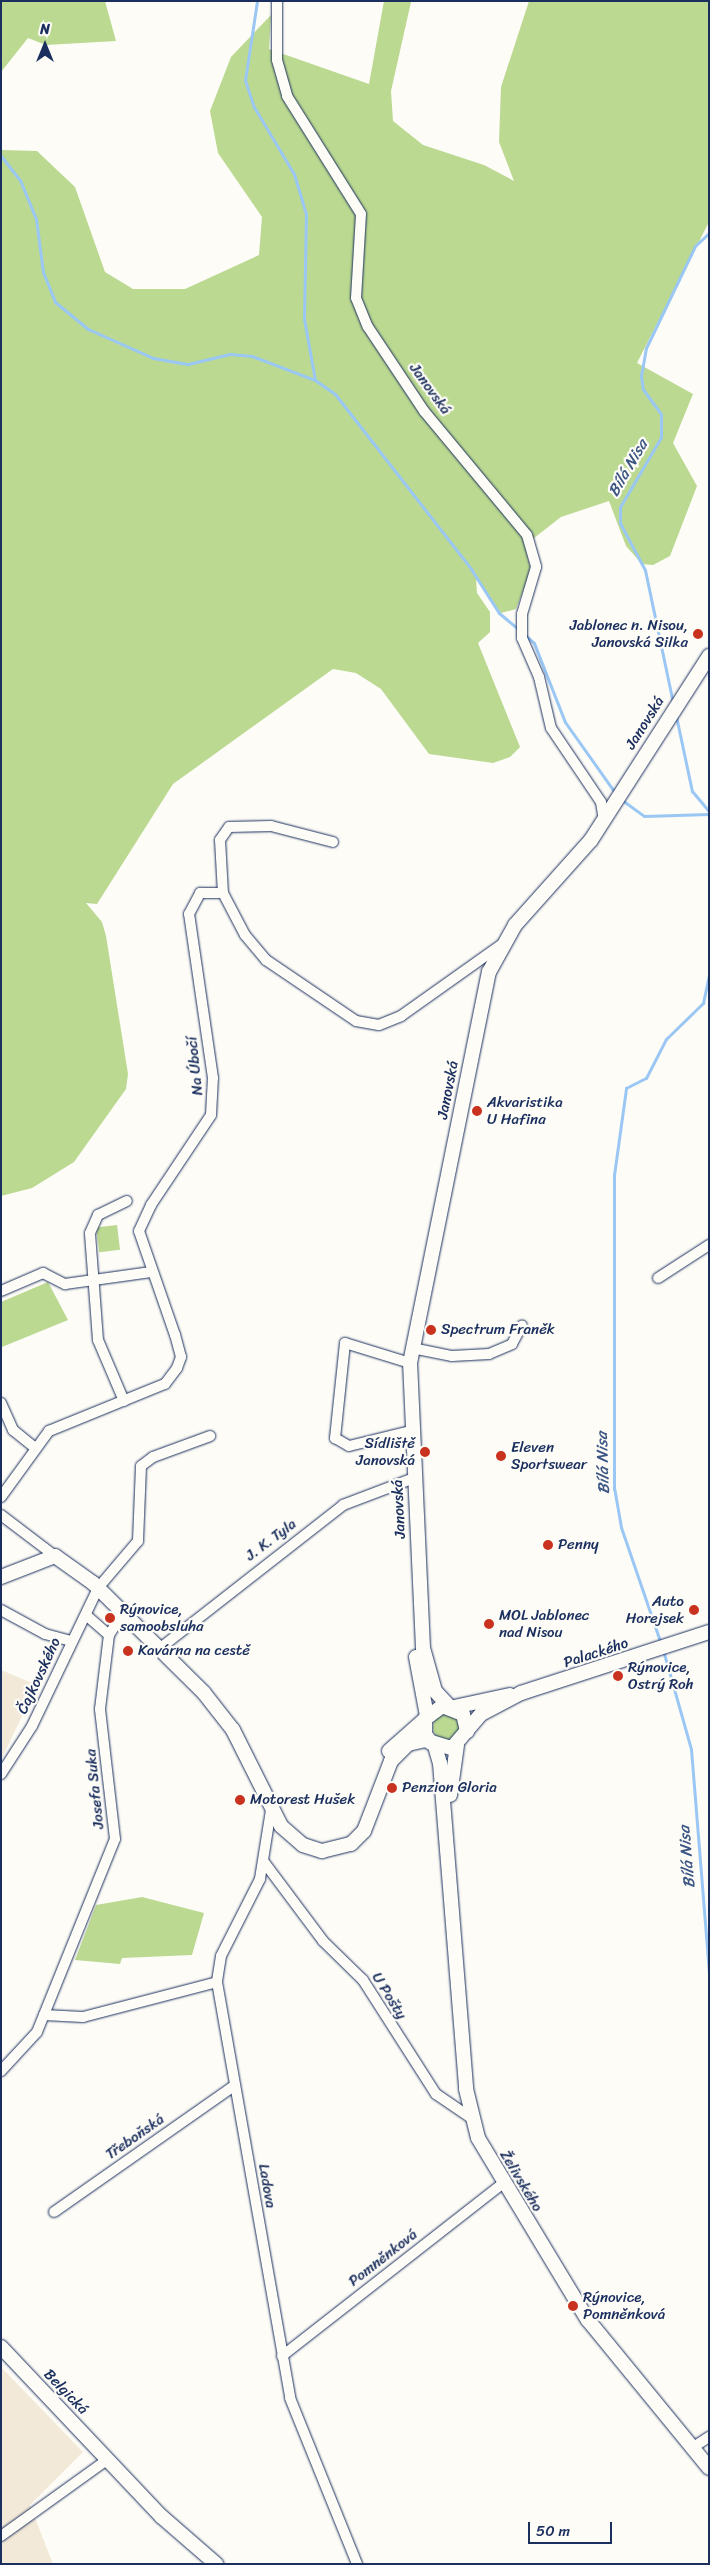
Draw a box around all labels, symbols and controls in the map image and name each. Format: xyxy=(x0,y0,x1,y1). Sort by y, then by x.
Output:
text: N xyxy=(40,17,50,42)
north arrow xyxy=(20,20,70,70)
street label: Janovská xyxy=(405,360,455,418)
water label: Bílá Nisa xyxy=(604,436,652,500)
place label: Jablonec n. Nisou, Janovská Silka xyxy=(569,616,688,651)
marker: Jablonec n. Nisou, Janovská Silka xyxy=(692,628,704,640)
street label: Janovská xyxy=(622,693,668,753)
street label: Na Úbočí xyxy=(183,1036,207,1096)
street label: Janovská xyxy=(434,1059,462,1121)
place label: Akvaristika U Hafina xyxy=(487,1093,563,1128)
marker: Akvaristika U Hafina xyxy=(471,1105,483,1117)
place label: Spectrum Franěk xyxy=(441,1321,555,1339)
marker: Spectrum Franěk xyxy=(425,1324,437,1336)
water label: Bílá Nisa xyxy=(592,1432,614,1494)
place label: Sídliště Janovská xyxy=(356,1434,415,1469)
place label: Eleven Sportswear xyxy=(511,1438,587,1473)
marker: Sídliště Janovská xyxy=(419,1446,431,1458)
marker: Eleven Sportswear xyxy=(495,1450,507,1462)
street label: Janovská xyxy=(388,1479,410,1539)
street label: J. K. Tyla xyxy=(242,1515,300,1565)
place label: Penny xyxy=(558,1536,599,1554)
marker: Penny xyxy=(542,1539,554,1551)
place label: Auto Horejsek xyxy=(626,1592,684,1627)
place label: Rýnovice, samoobsluha xyxy=(120,1600,204,1635)
marker: Auto Horejsek xyxy=(688,1604,700,1616)
place label: MOL Jablonec nad Nisou xyxy=(499,1606,589,1641)
marker: Rýnovice, samoobsluha xyxy=(104,1612,116,1624)
marker: MOL Jablonec nad Nisou xyxy=(483,1618,495,1630)
street label: Palackého xyxy=(561,1634,631,1672)
street label: Čajkovského xyxy=(13,1635,65,1717)
place label: Kavárna na cestě xyxy=(138,1642,250,1660)
marker: Kavárna na cestě xyxy=(122,1645,134,1657)
place label: Rýnovice, Ostrý Roh xyxy=(628,1658,694,1693)
marker: Rýnovice, Ostrý Roh xyxy=(612,1670,624,1682)
street label: Josefa Suka xyxy=(82,1748,108,1830)
place label: Penzion Gloria xyxy=(402,1779,497,1797)
marker: Penzion Gloria xyxy=(386,1782,398,1794)
place label: Motorest Hušek xyxy=(250,1791,355,1809)
marker: Motorest Hušek xyxy=(234,1794,246,1806)
water label: Bílá Nisa xyxy=(675,1825,699,1889)
street label: U Pošty xyxy=(368,1969,410,2023)
street label: Třeboňská xyxy=(102,2110,168,2164)
street label: Želivského xyxy=(496,2147,546,2215)
street label: Ladova xyxy=(254,2163,280,2209)
street label: Pomněnková xyxy=(345,2226,421,2290)
place label: Rýnovice, Pomněnková xyxy=(583,2288,665,2323)
marker: Rýnovice, Pomněnková xyxy=(567,2300,579,2312)
street label: Belgická xyxy=(40,2366,92,2418)
scale bar xyxy=(530,2512,614,2544)
text: 50 m xyxy=(536,2518,570,2544)

